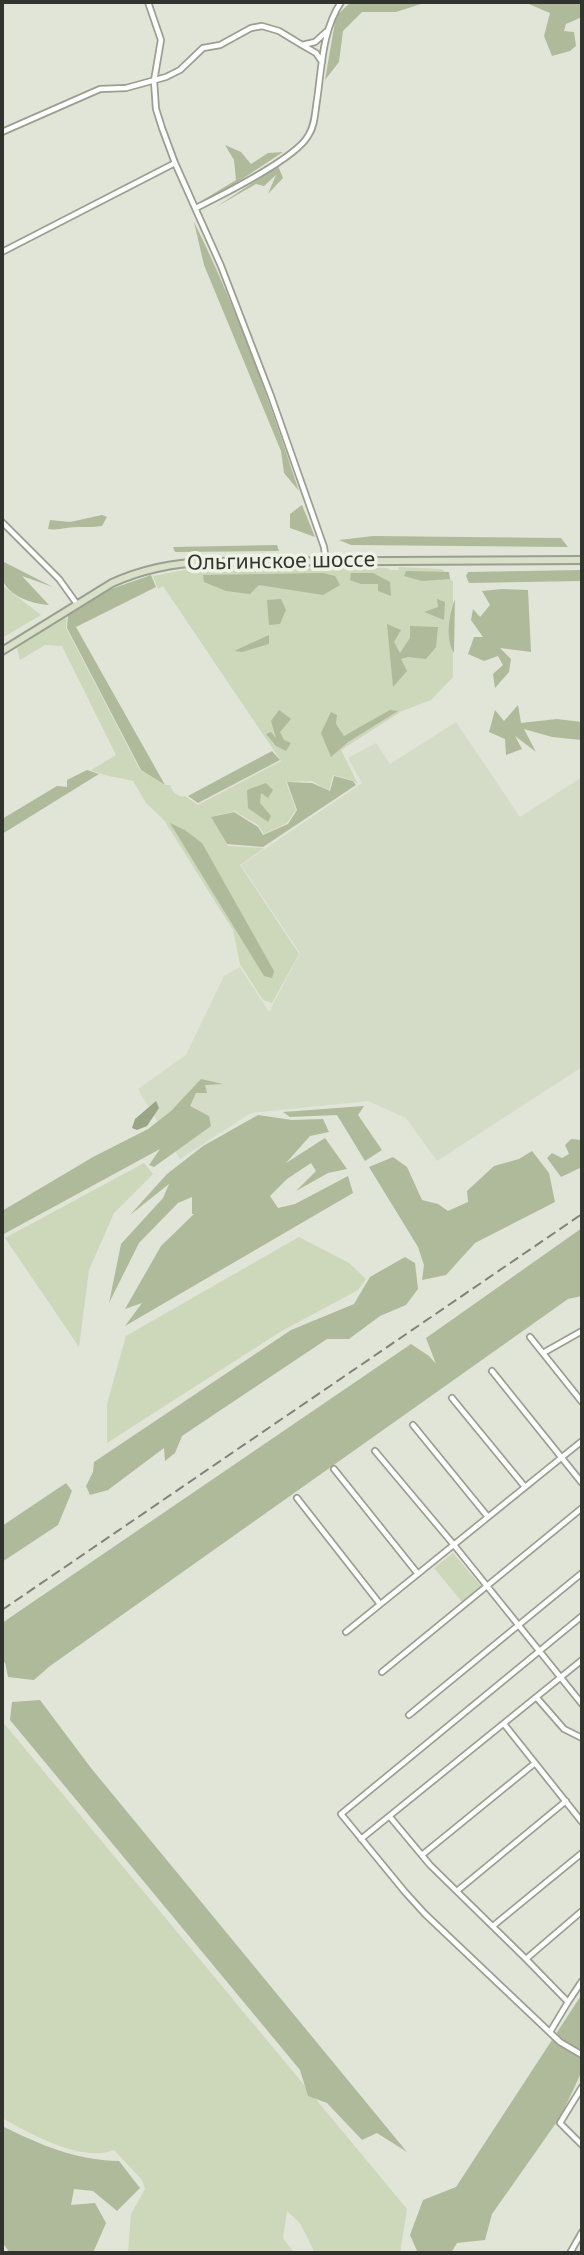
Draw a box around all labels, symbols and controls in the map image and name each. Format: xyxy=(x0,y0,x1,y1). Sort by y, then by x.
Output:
street label: Ольгинское шоссе xyxy=(187,548,375,576)

